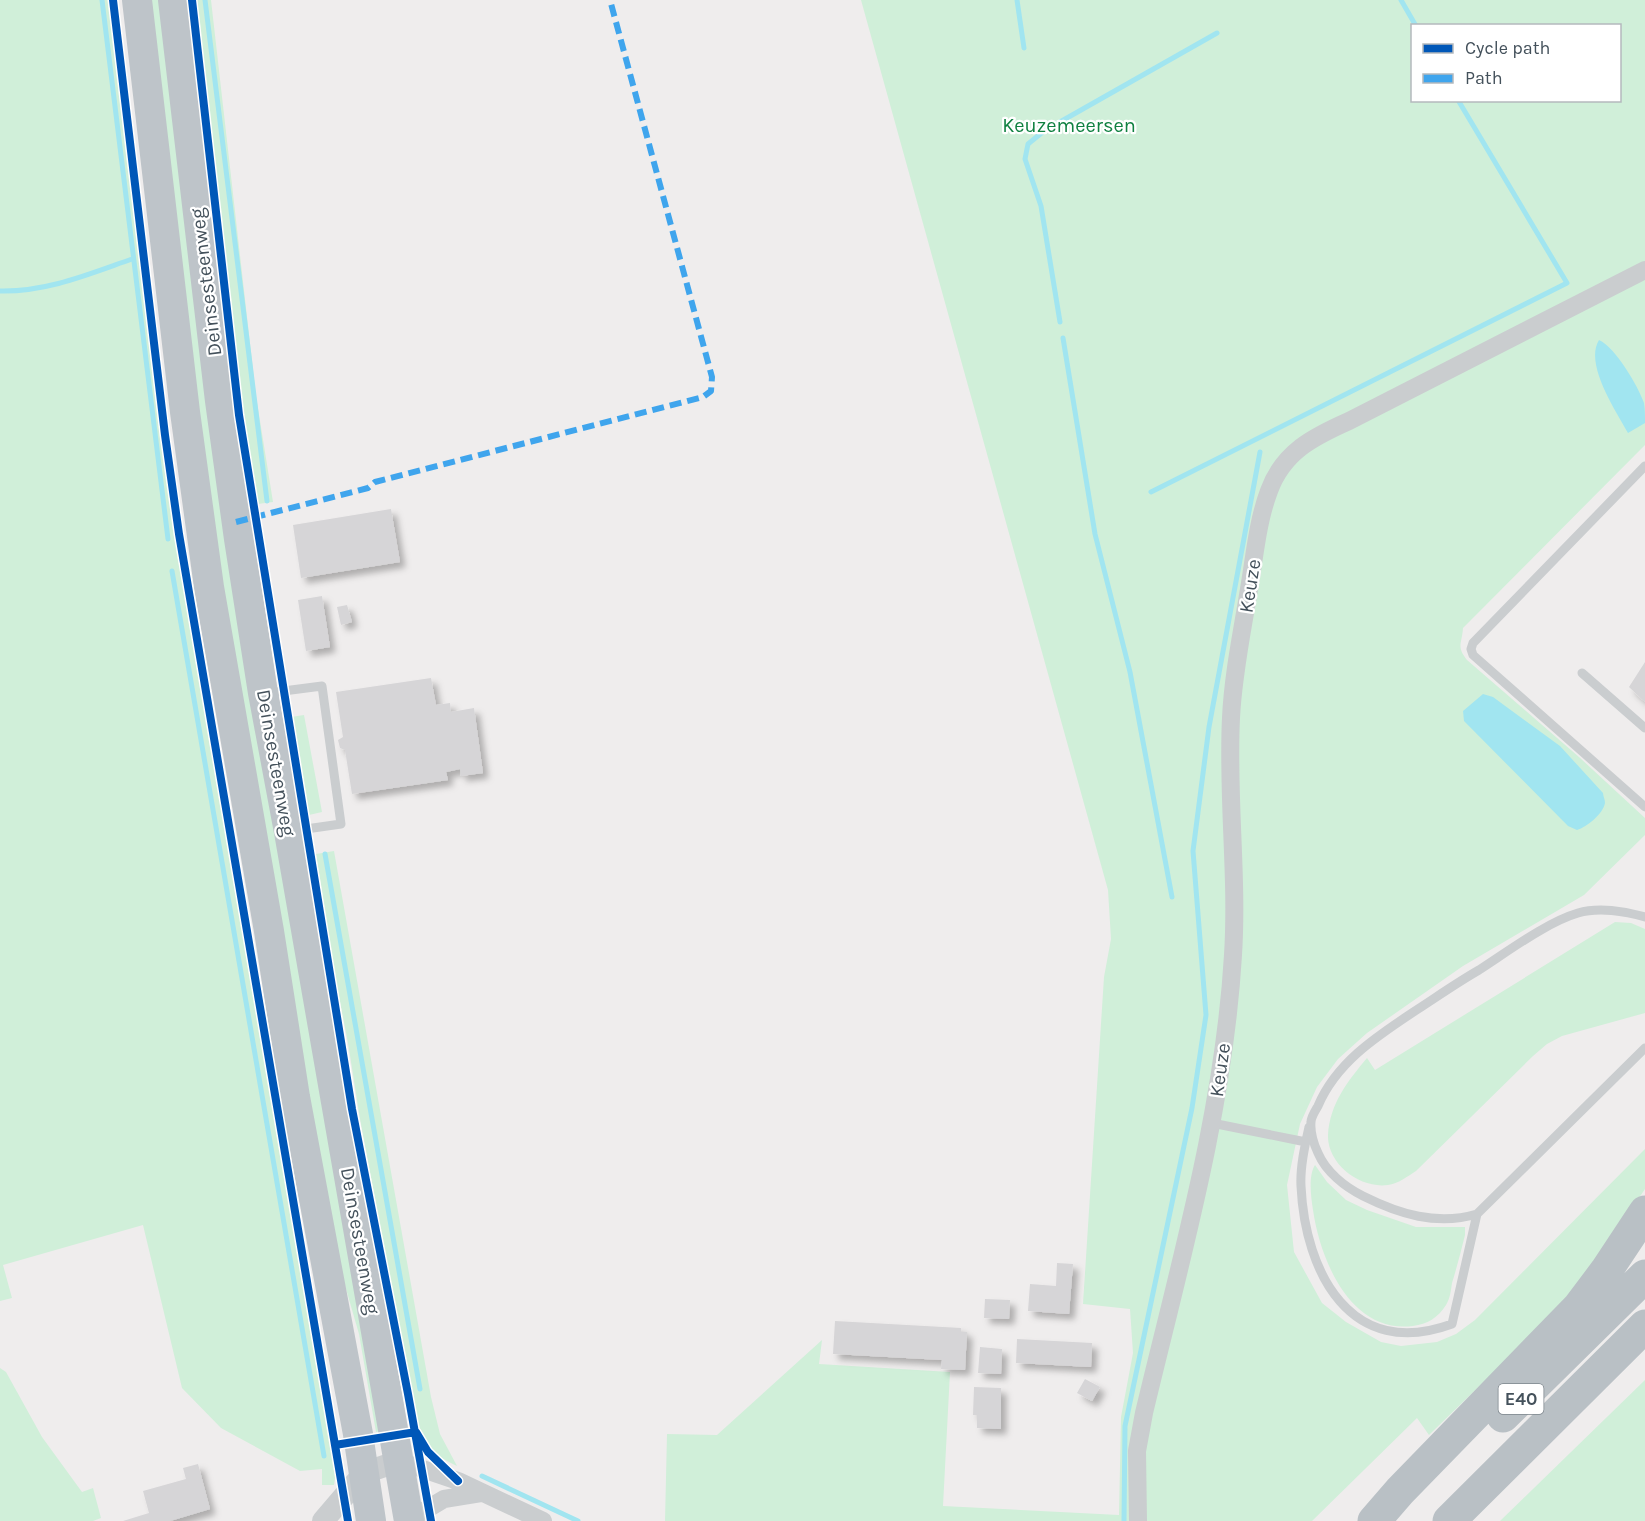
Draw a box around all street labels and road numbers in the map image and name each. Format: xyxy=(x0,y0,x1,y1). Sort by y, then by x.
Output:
street label: Deinsesteenweg xyxy=(186,207,226,357)
street label: Keuze xyxy=(1234,557,1266,615)
street label: Deinsesteenweg xyxy=(252,688,300,838)
street label: Keuze xyxy=(1205,1042,1235,1098)
street label: Deinsesteenweg xyxy=(336,1166,384,1316)
road number: E40 xyxy=(1498,1384,1544,1414)

